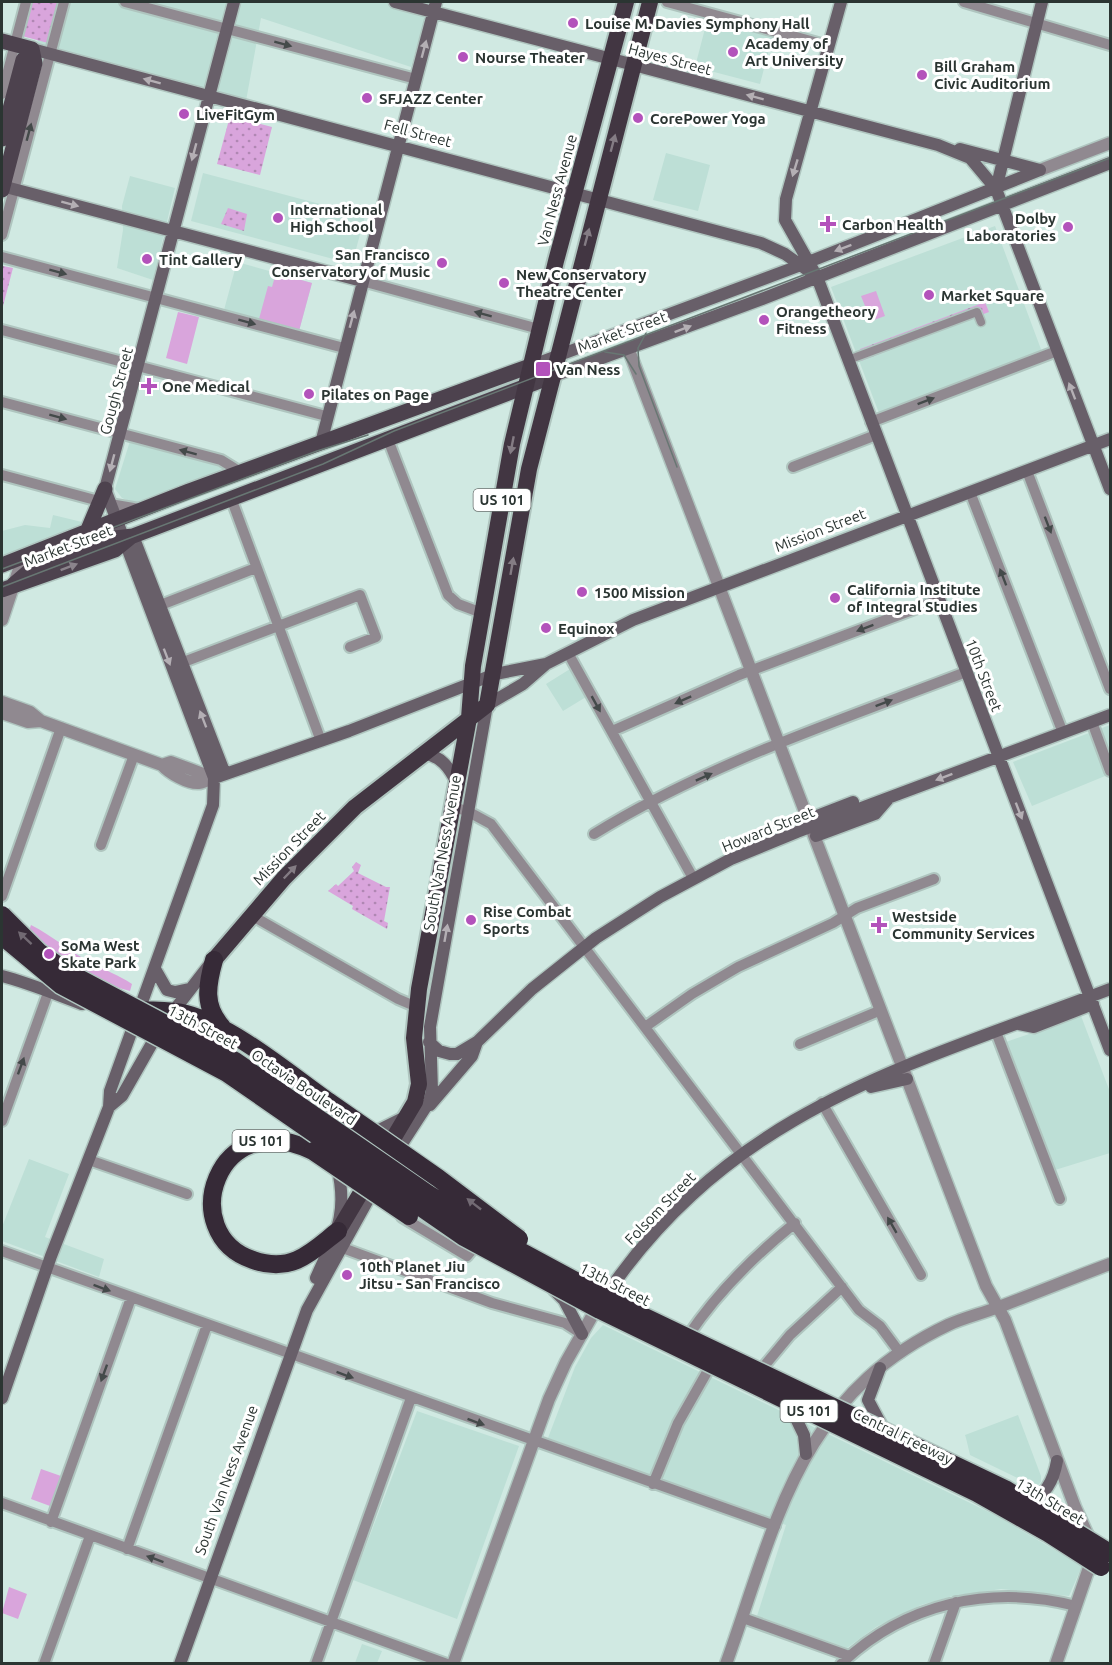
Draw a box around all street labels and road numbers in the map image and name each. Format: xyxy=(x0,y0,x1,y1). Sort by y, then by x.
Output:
street label: Hayes Street xyxy=(627,40,714,78)
street label: Fell Street xyxy=(382,116,454,150)
street label: Van Ness Avenue xyxy=(534,132,580,248)
street label: Market Street xyxy=(575,308,669,356)
street label: Gough Street xyxy=(96,345,136,437)
road number: US 101 xyxy=(474,489,530,511)
street label: Mission Street xyxy=(772,505,868,555)
street label: Market Street xyxy=(21,521,115,571)
street label: 10th Street xyxy=(962,636,1006,714)
street label: South Van Ness Avenue xyxy=(420,774,464,932)
street label: Howard Street xyxy=(719,803,817,855)
street label: Mission Street xyxy=(250,807,329,888)
street label: 13th Street xyxy=(165,1001,241,1053)
street label: Octavia Boulevard xyxy=(248,1046,360,1128)
road number: US 101 xyxy=(232,1130,290,1152)
street label: Folsom Street xyxy=(621,1168,699,1248)
street label: 13th Street xyxy=(577,1259,653,1309)
road number: US 101 xyxy=(780,1400,838,1422)
street label: South Van Ness Avenue xyxy=(191,1403,261,1557)
street label: Central Freeway xyxy=(850,1404,956,1468)
street label: 13th Street xyxy=(1013,1474,1087,1528)

